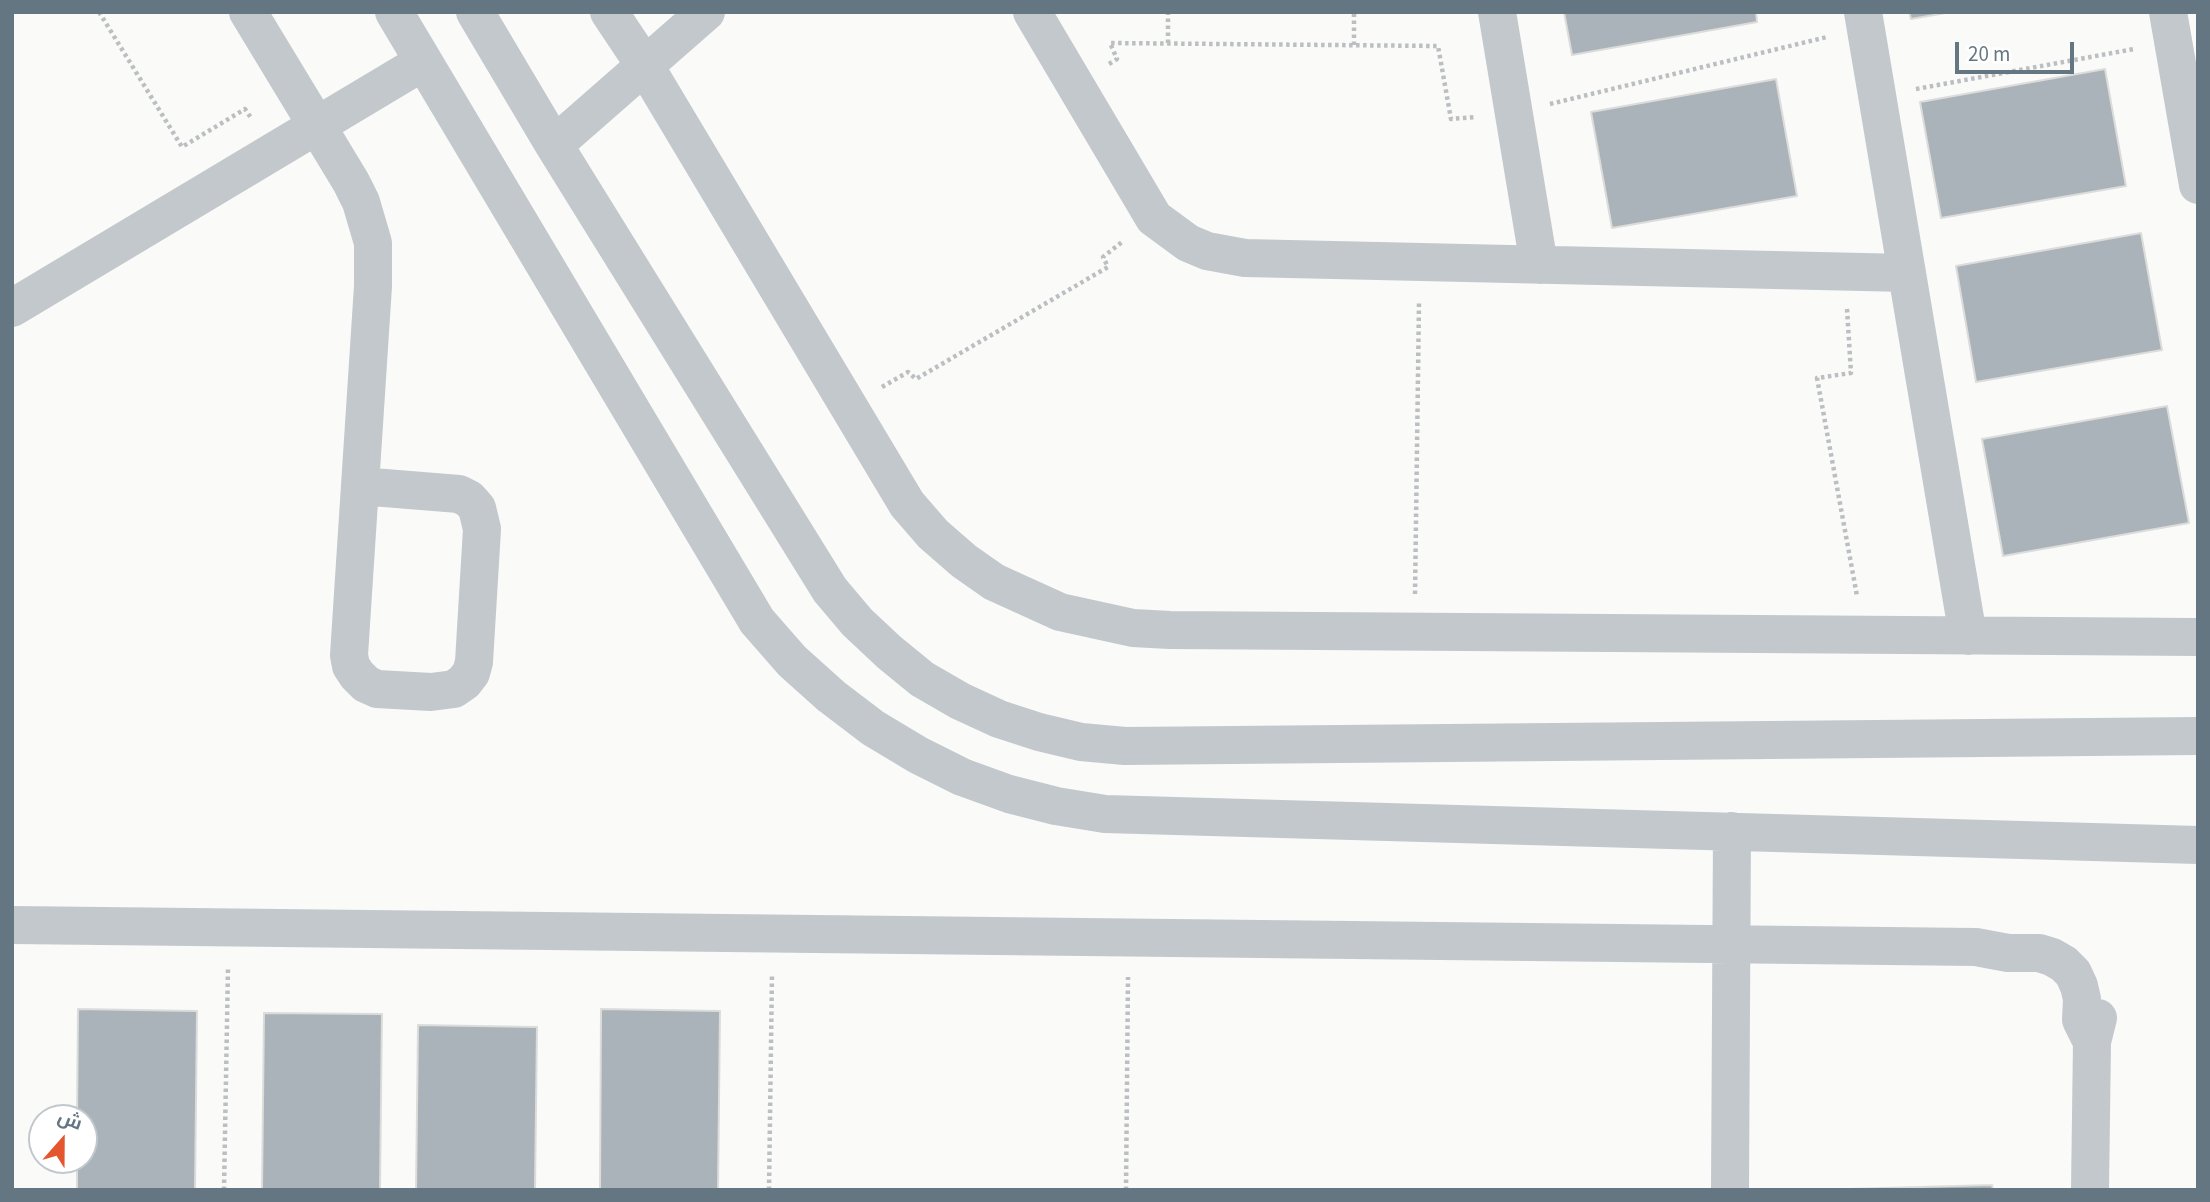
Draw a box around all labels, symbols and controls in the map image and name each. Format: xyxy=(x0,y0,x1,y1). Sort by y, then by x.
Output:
scale bar xyxy=(1958,28,2077,72)
text: 20 m xyxy=(1968,39,2010,69)
north arrow xyxy=(28,1104,98,1174)
text: ش xyxy=(54,1104,86,1138)

